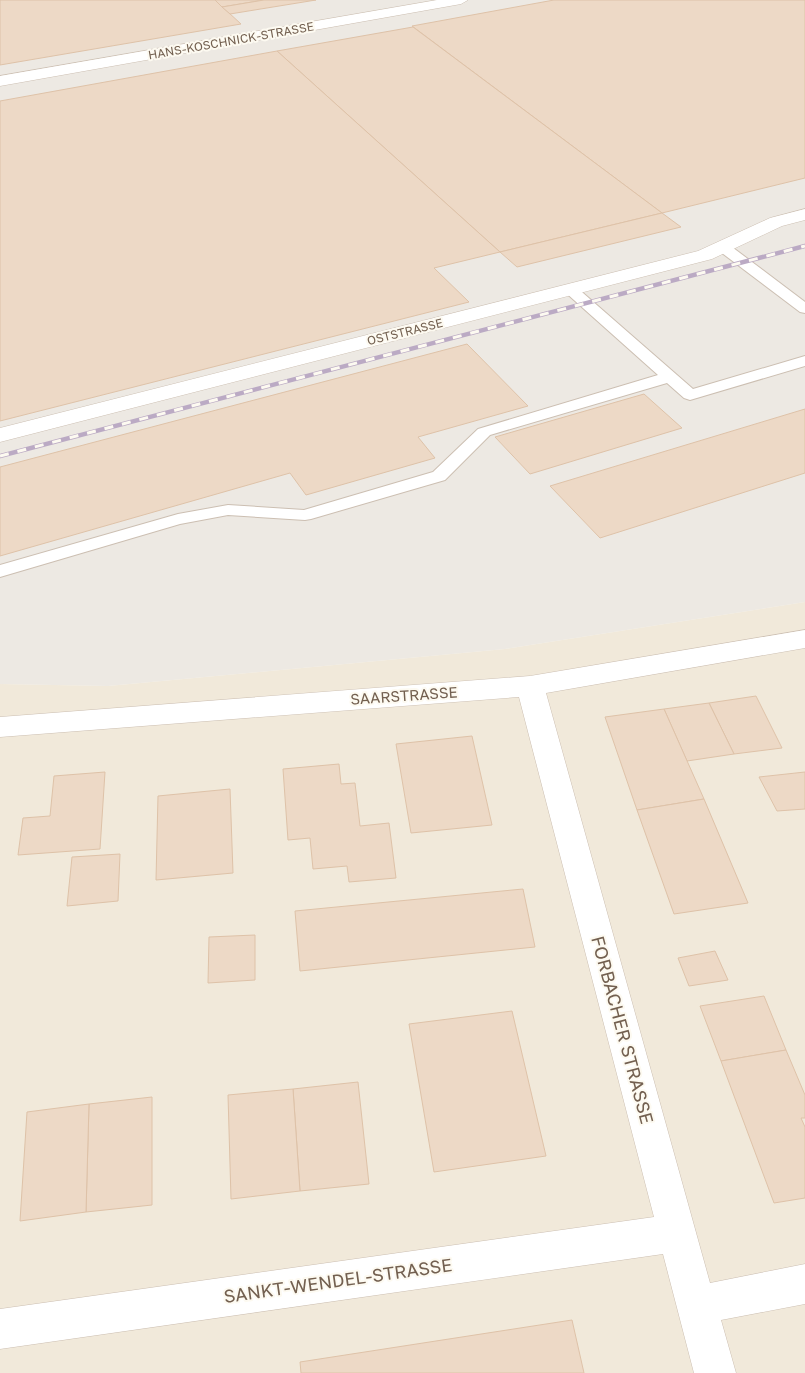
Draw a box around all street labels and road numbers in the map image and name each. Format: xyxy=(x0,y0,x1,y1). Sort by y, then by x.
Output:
street label: HANS-KOSCHNICK-STRASSE xyxy=(147,19,315,62)
street label: OSTSTRASSE xyxy=(365,315,444,348)
street label: SAARSTRASSE xyxy=(350,682,458,708)
street label: FORBACHER STRASSE xyxy=(587,933,659,1126)
street label: SANKT-WENDEL-STRASSE xyxy=(222,1253,453,1307)

